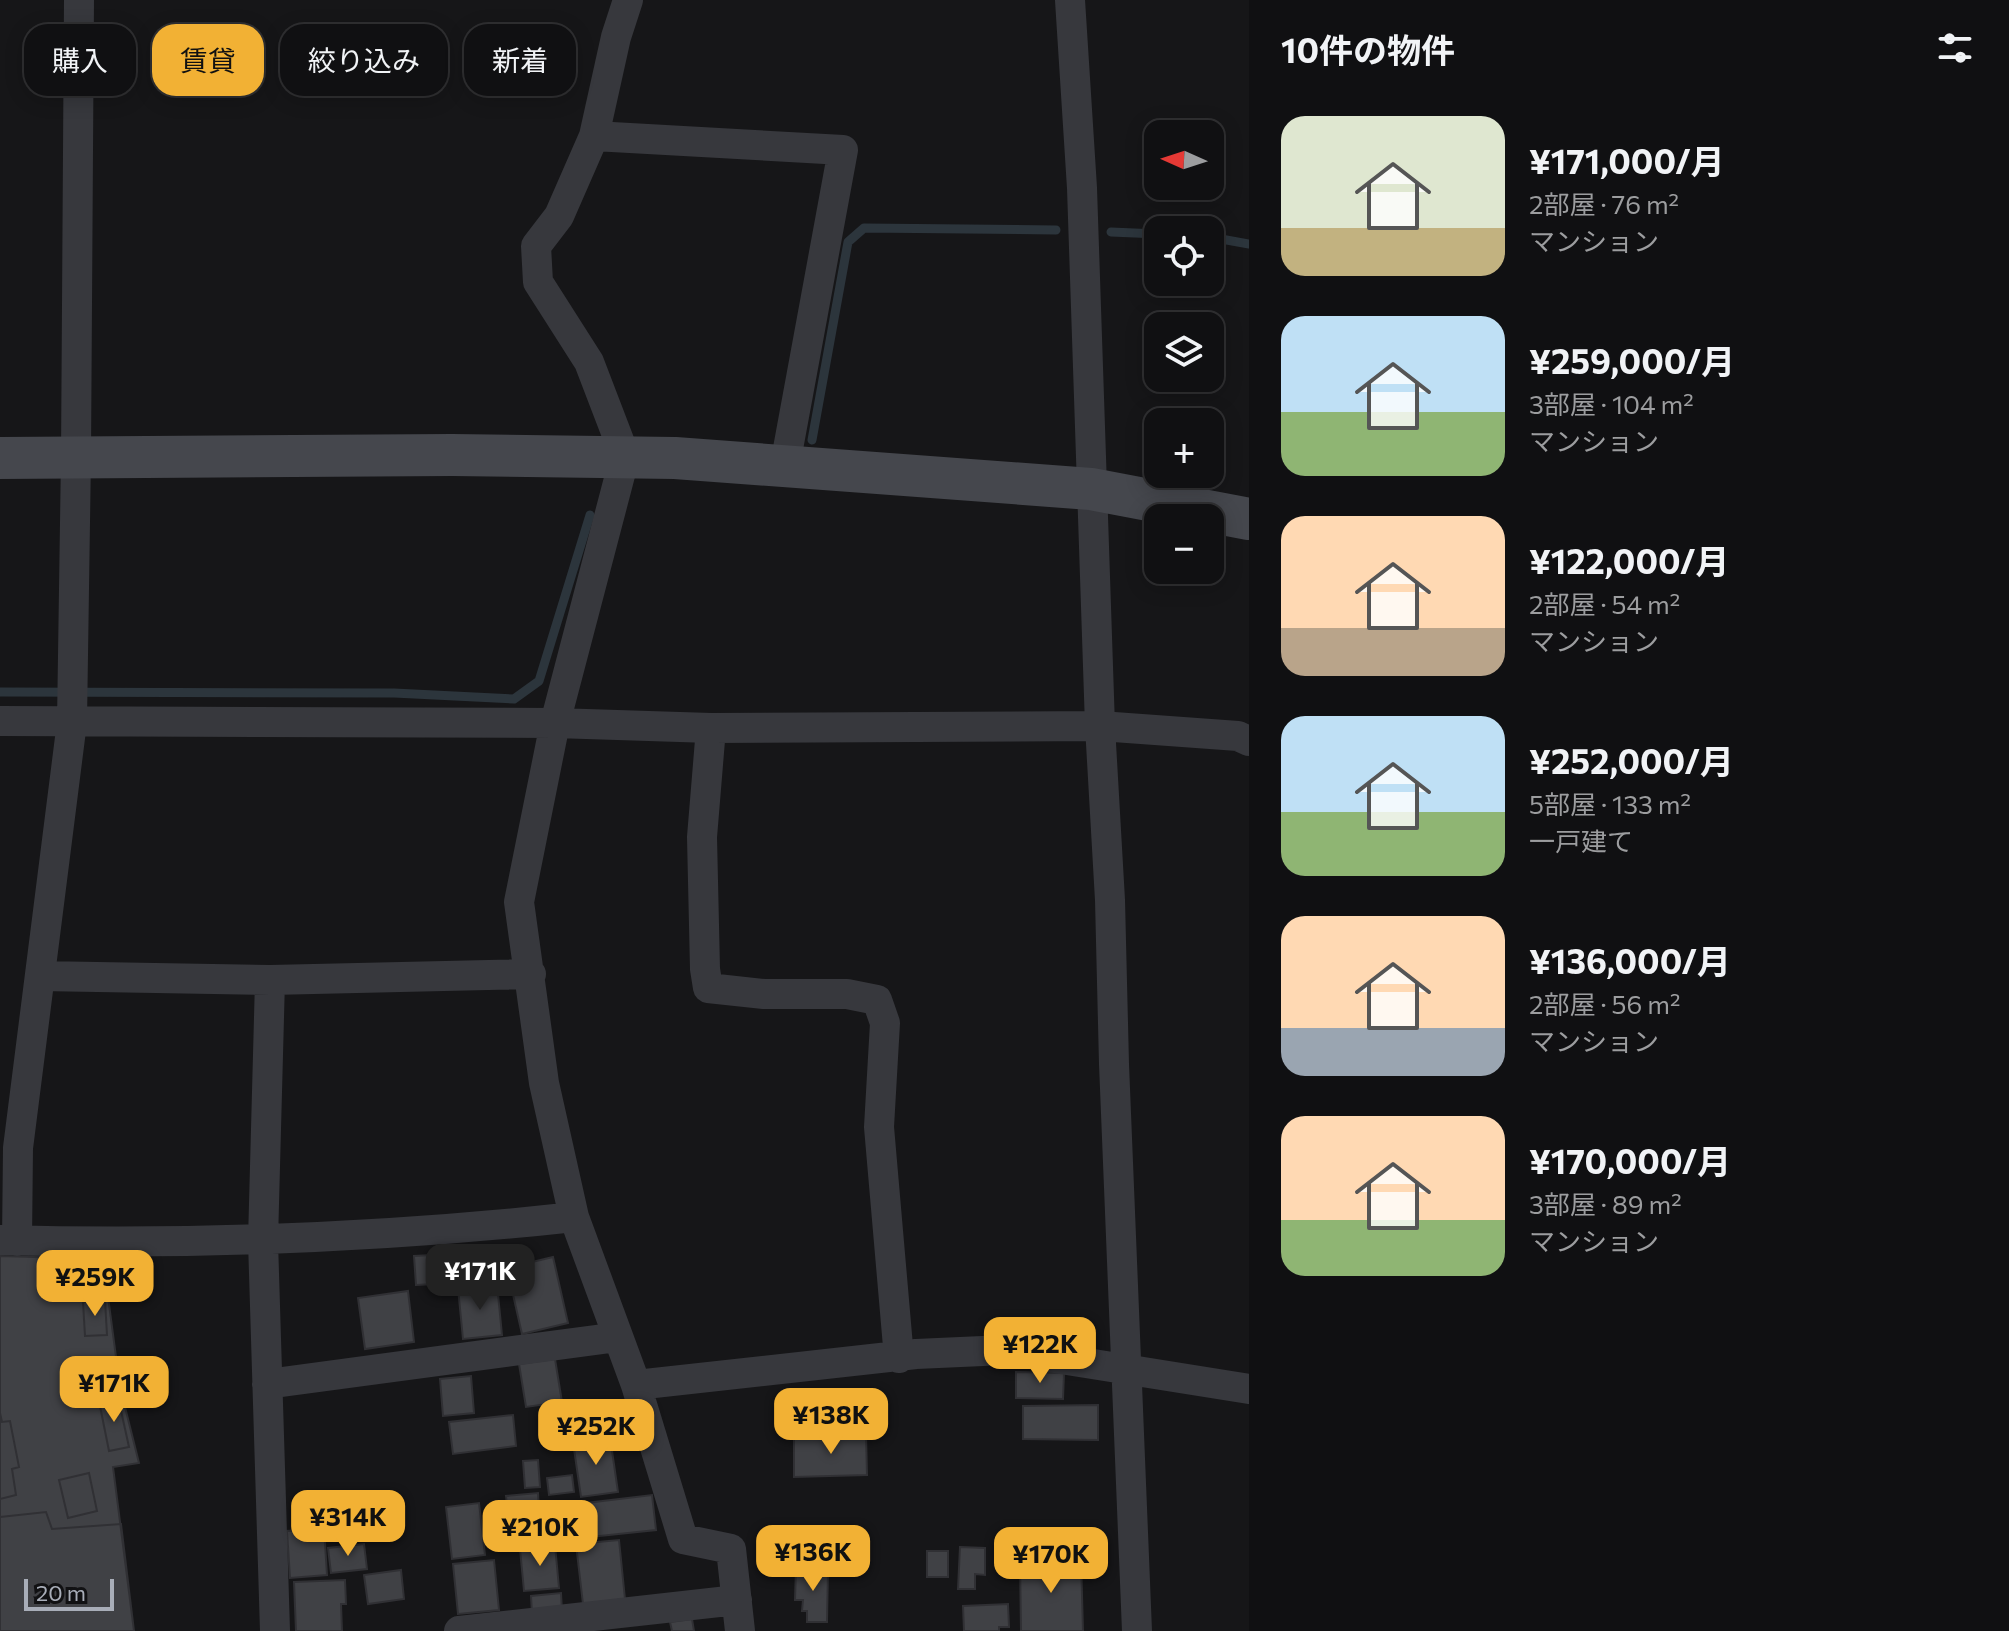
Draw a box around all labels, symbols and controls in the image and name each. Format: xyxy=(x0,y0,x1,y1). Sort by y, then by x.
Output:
chip: 購入 xyxy=(24,24,136,96)
chip: 賃貸 xyxy=(152,24,264,96)
chip: 絞り込み xyxy=(280,24,448,96)
chip: 新着 xyxy=(464,24,576,96)
icon: filters xyxy=(1933,26,1977,70)
text: 10件の物件 xyxy=(1281,28,1455,70)
north arrow xyxy=(1144,120,1224,200)
map controls xyxy=(1144,120,1224,584)
text: ¥171,000/月 xyxy=(1529,139,1725,181)
icon: home xyxy=(1345,148,1441,244)
text: 2部屋 · 76 m² xyxy=(1529,188,1679,219)
button: locate xyxy=(1144,216,1224,296)
text: マンション xyxy=(1529,225,1659,256)
button: layers xyxy=(1144,312,1224,392)
text: ¥259,000/月 xyxy=(1529,339,1735,381)
icon: home xyxy=(1345,348,1441,444)
text: 3部屋 · 104 m² xyxy=(1529,388,1694,419)
button: + xyxy=(1144,408,1224,488)
text: マンション xyxy=(1529,425,1659,456)
button: − xyxy=(1144,504,1224,584)
text: ¥122,000/月 xyxy=(1529,539,1729,581)
icon: home xyxy=(1345,548,1441,644)
text: 2部屋 · 54 m² xyxy=(1529,588,1680,619)
text: マンション xyxy=(1529,625,1659,656)
text: ¥252,000/月 xyxy=(1529,739,1734,781)
icon: home xyxy=(1345,748,1441,844)
text: 5部屋 · 133 m² xyxy=(1529,788,1691,819)
text: 一戸建て xyxy=(1529,825,1633,856)
text: ¥136,000/月 xyxy=(1529,939,1731,981)
icon: home xyxy=(1345,948,1441,1044)
text: 2部屋 · 56 m² xyxy=(1529,988,1680,1019)
text: マンション xyxy=(1529,1025,1659,1056)
text: ¥170,000/月 xyxy=(1529,1139,1731,1181)
icon: home xyxy=(1345,1148,1441,1244)
text: 3部屋 · 89 m² xyxy=(1529,1188,1682,1219)
text: マンション xyxy=(1529,1225,1659,1256)
pin: ¥171K xyxy=(424,1244,536,1312)
pin: ¥259K xyxy=(39,1250,151,1318)
text: ¥171K xyxy=(444,1254,516,1285)
text: ¥259K xyxy=(55,1260,135,1291)
pin: ¥122K xyxy=(984,1317,1096,1385)
text: ¥122K xyxy=(1002,1327,1078,1358)
pin: ¥171K xyxy=(58,1356,170,1424)
text: ¥171K xyxy=(78,1366,150,1397)
pin: ¥138K xyxy=(775,1388,887,1456)
text: ¥138K xyxy=(792,1398,870,1429)
pin: ¥252K xyxy=(540,1399,652,1467)
text: ¥252K xyxy=(556,1409,636,1440)
pin: ¥314K xyxy=(292,1490,404,1558)
text: ¥314K xyxy=(309,1500,387,1531)
pin: ¥210K xyxy=(484,1500,596,1568)
text: ¥210K xyxy=(501,1510,579,1541)
pin: ¥136K xyxy=(757,1525,869,1593)
pin: ¥170K xyxy=(995,1527,1107,1595)
text: ¥136K xyxy=(774,1535,852,1566)
text: ¥170K xyxy=(1012,1537,1090,1568)
scale bar xyxy=(24,1575,114,1611)
text: 20 m xyxy=(36,1579,86,1606)

